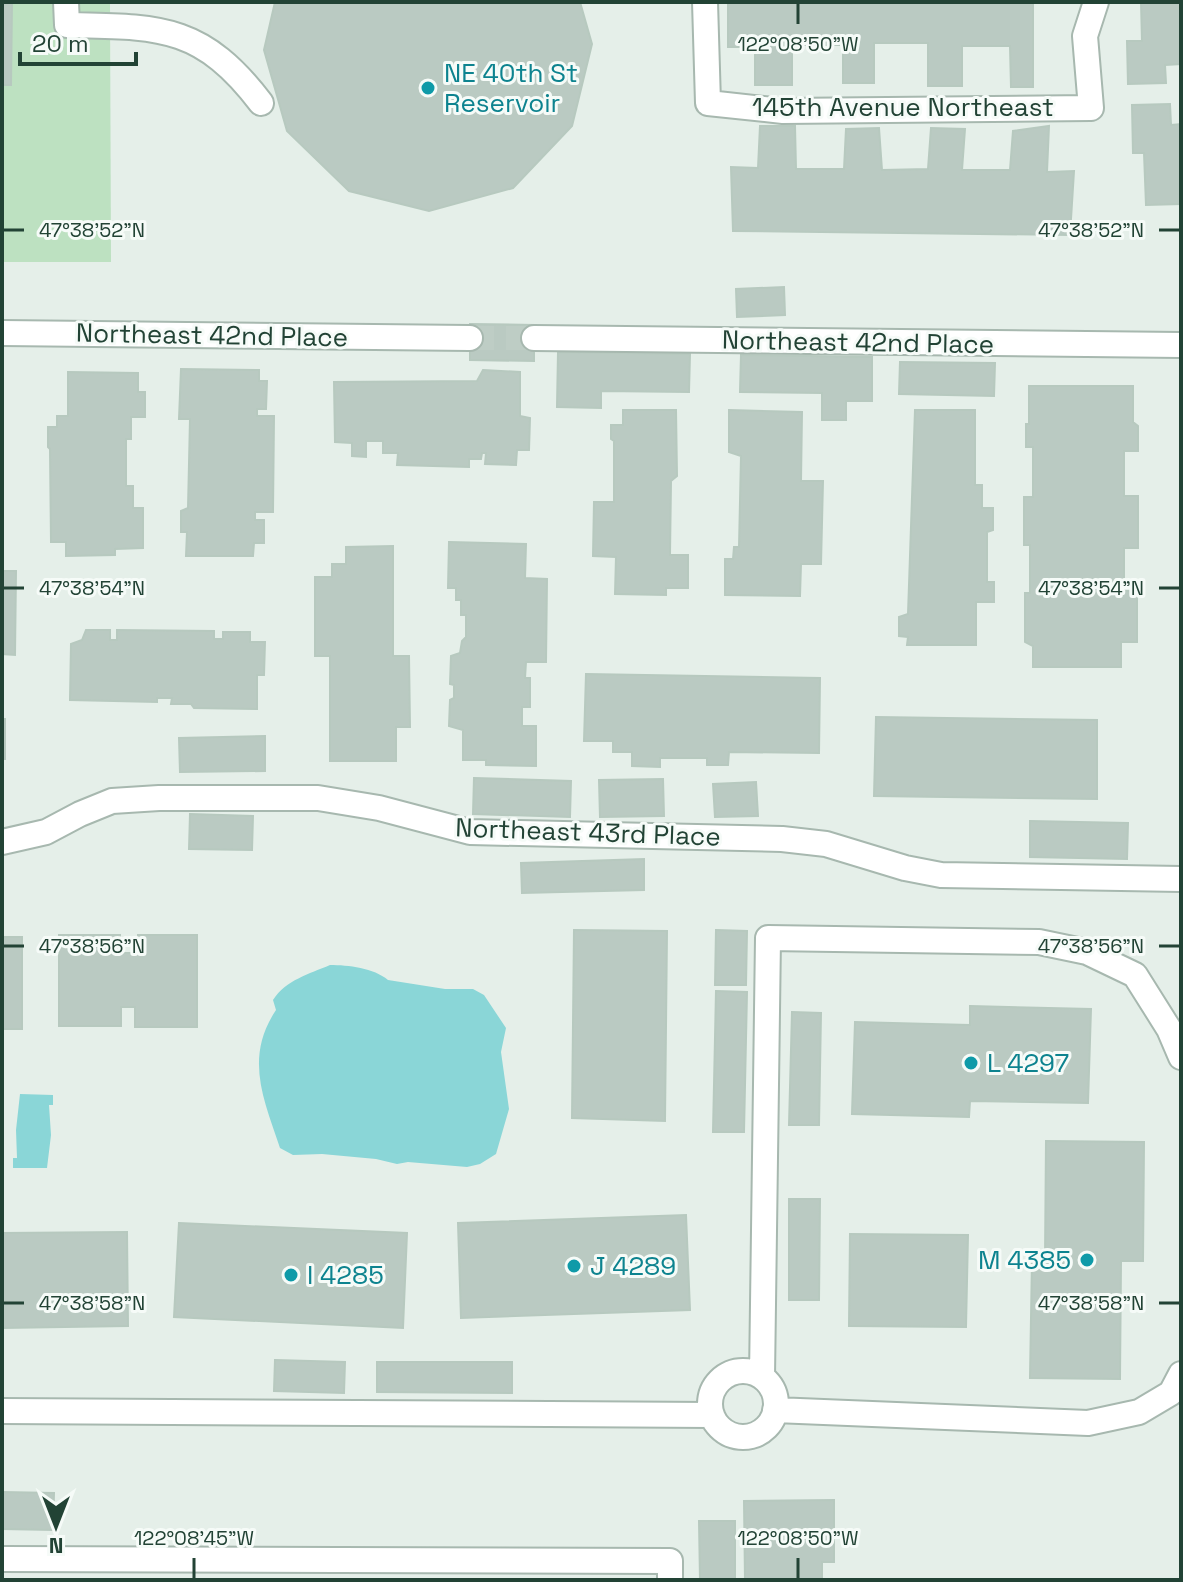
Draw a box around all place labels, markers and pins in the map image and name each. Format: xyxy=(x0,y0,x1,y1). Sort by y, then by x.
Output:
place label: NE 40th St Reservoir xyxy=(444,56,578,120)
marker: NE 40th St Reservoir xyxy=(419,79,437,97)
place label: L 4297 xyxy=(987,1046,1069,1080)
marker: L 4297 xyxy=(962,1054,980,1072)
place label: M 4385 xyxy=(978,1243,1071,1277)
place label: J 4289 xyxy=(590,1249,676,1283)
marker: M 4385 xyxy=(1078,1251,1096,1269)
marker: J 4289 xyxy=(565,1257,583,1275)
place label: I 4285 xyxy=(307,1258,384,1292)
marker: I 4285 xyxy=(282,1266,300,1284)

